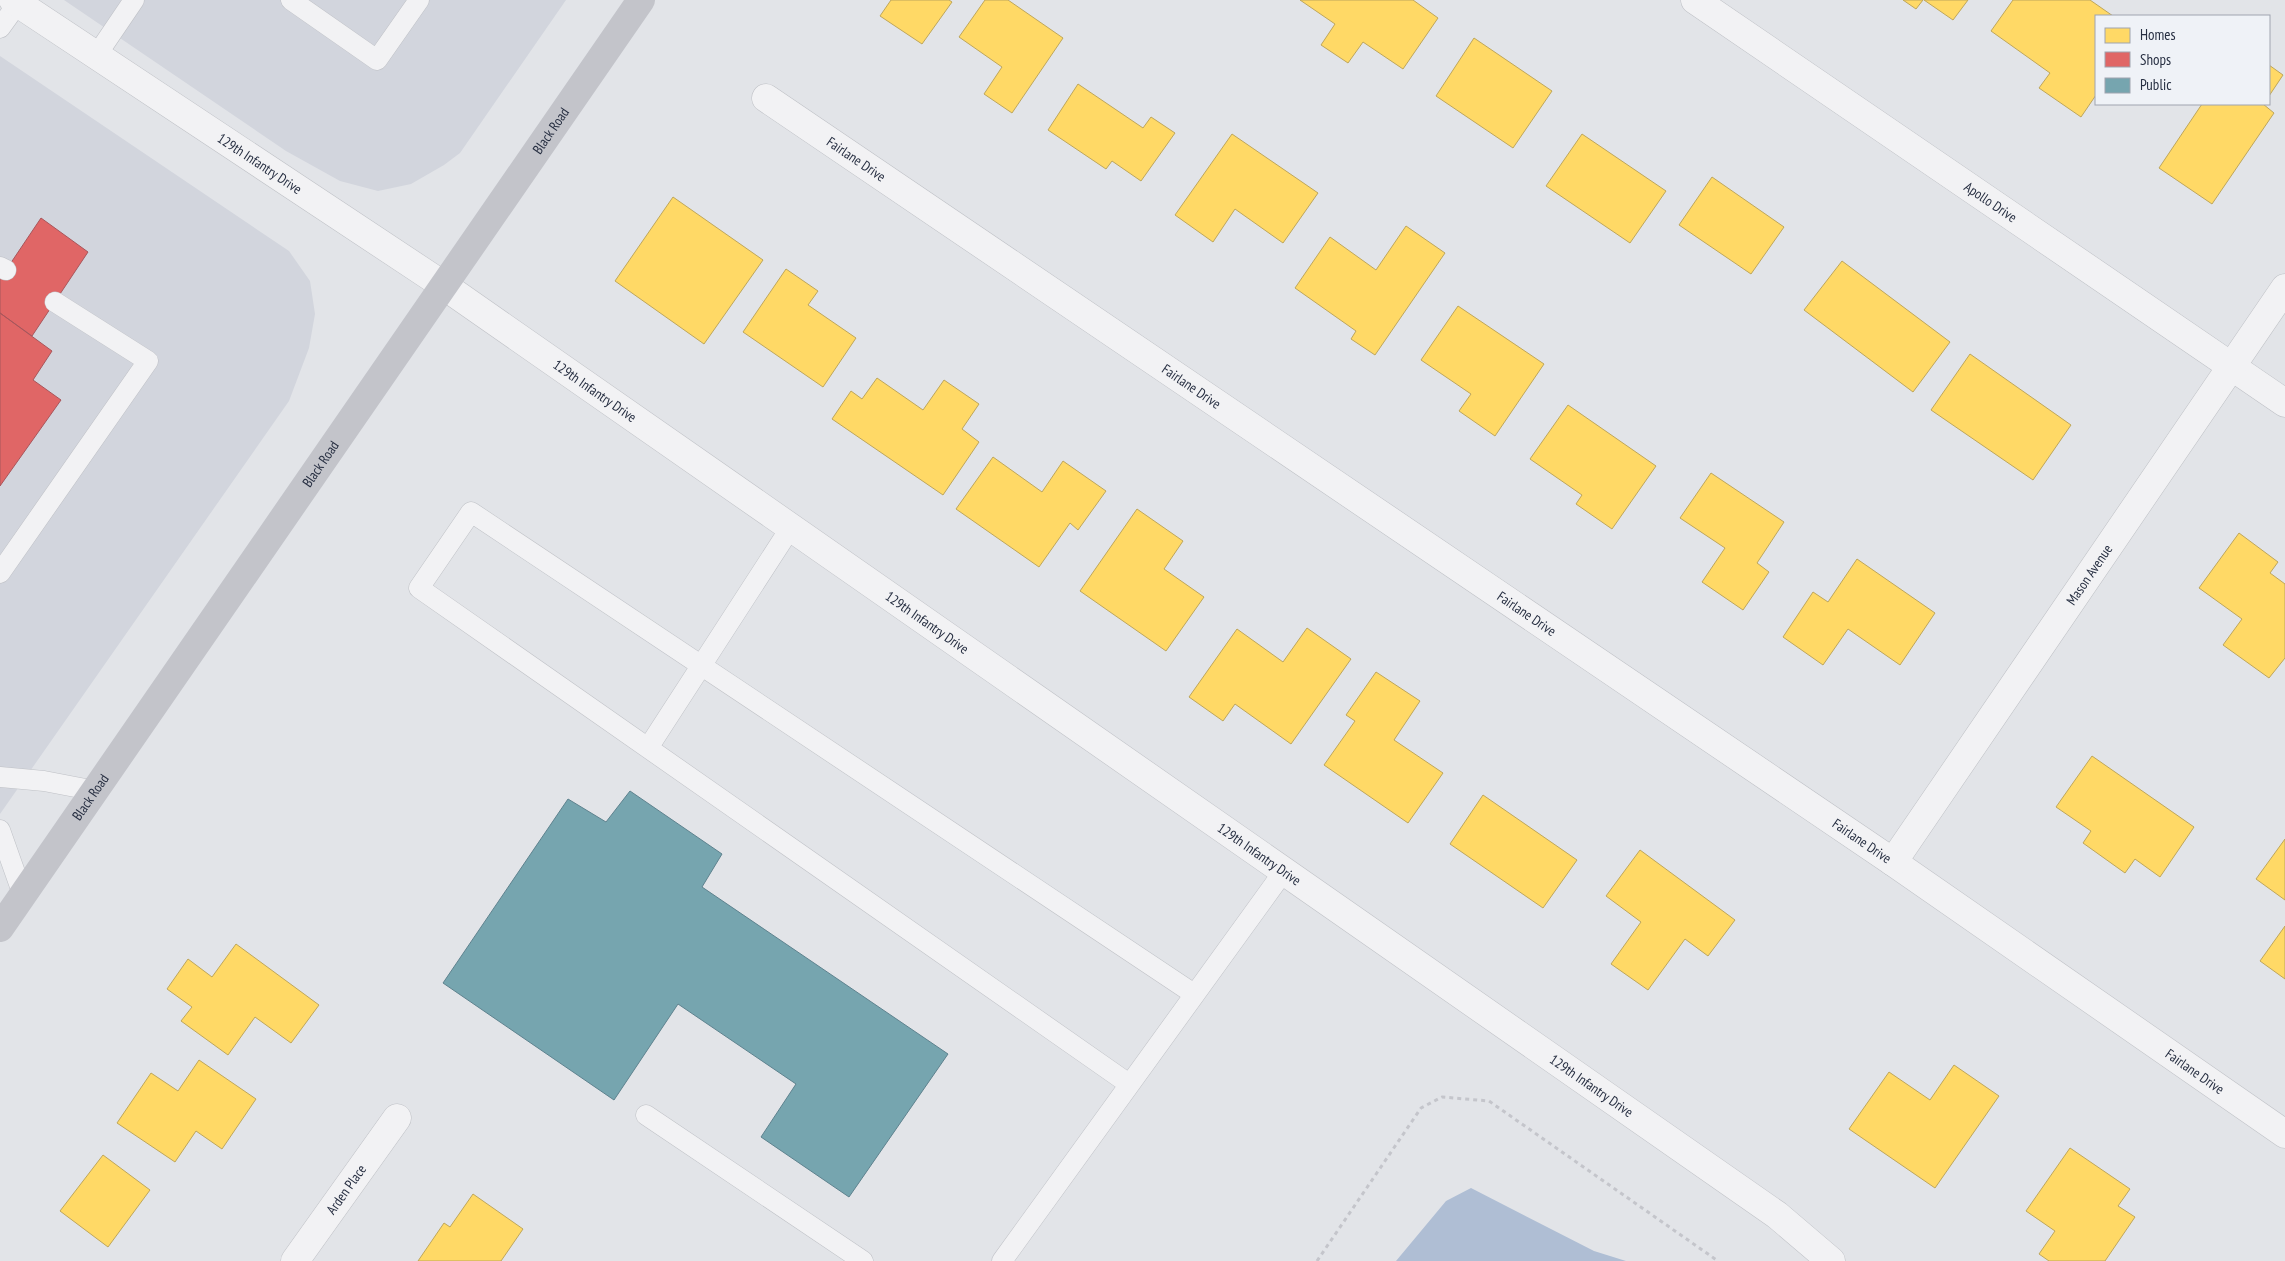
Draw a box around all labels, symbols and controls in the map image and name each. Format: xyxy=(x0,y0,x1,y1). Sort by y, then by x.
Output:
legend xyxy=(2095,15,2270,105)
text: Homes xyxy=(2140,25,2176,44)
text: Shops xyxy=(2140,50,2171,69)
text: Public xyxy=(2140,75,2172,94)
street label: Black Road xyxy=(528,104,573,157)
street label: 129th Infantry Drive xyxy=(214,129,306,198)
street label: Fairlane Drive xyxy=(823,133,889,186)
street label: Apollo Drive xyxy=(1961,178,2021,226)
street label: 129th Infantry Drive xyxy=(550,356,640,426)
street label: Fairlane Drive xyxy=(1158,360,1225,413)
street label: Black Road xyxy=(298,437,343,491)
street label: Mason Avenue xyxy=(2062,541,2116,608)
street label: 129th Infantry Drive xyxy=(882,587,973,658)
street label: Fairlane Drive xyxy=(1494,587,1560,640)
street label: Black Road xyxy=(68,770,113,824)
street label: Fairlane Drive xyxy=(1829,815,1895,867)
street label: 129th Infantry Drive xyxy=(1214,819,1305,890)
street label: Fairlane Drive xyxy=(2162,1045,2228,1098)
street label: 129th Infantry Drive xyxy=(1546,1050,1637,1121)
street label: Arden Place xyxy=(322,1161,370,1218)

